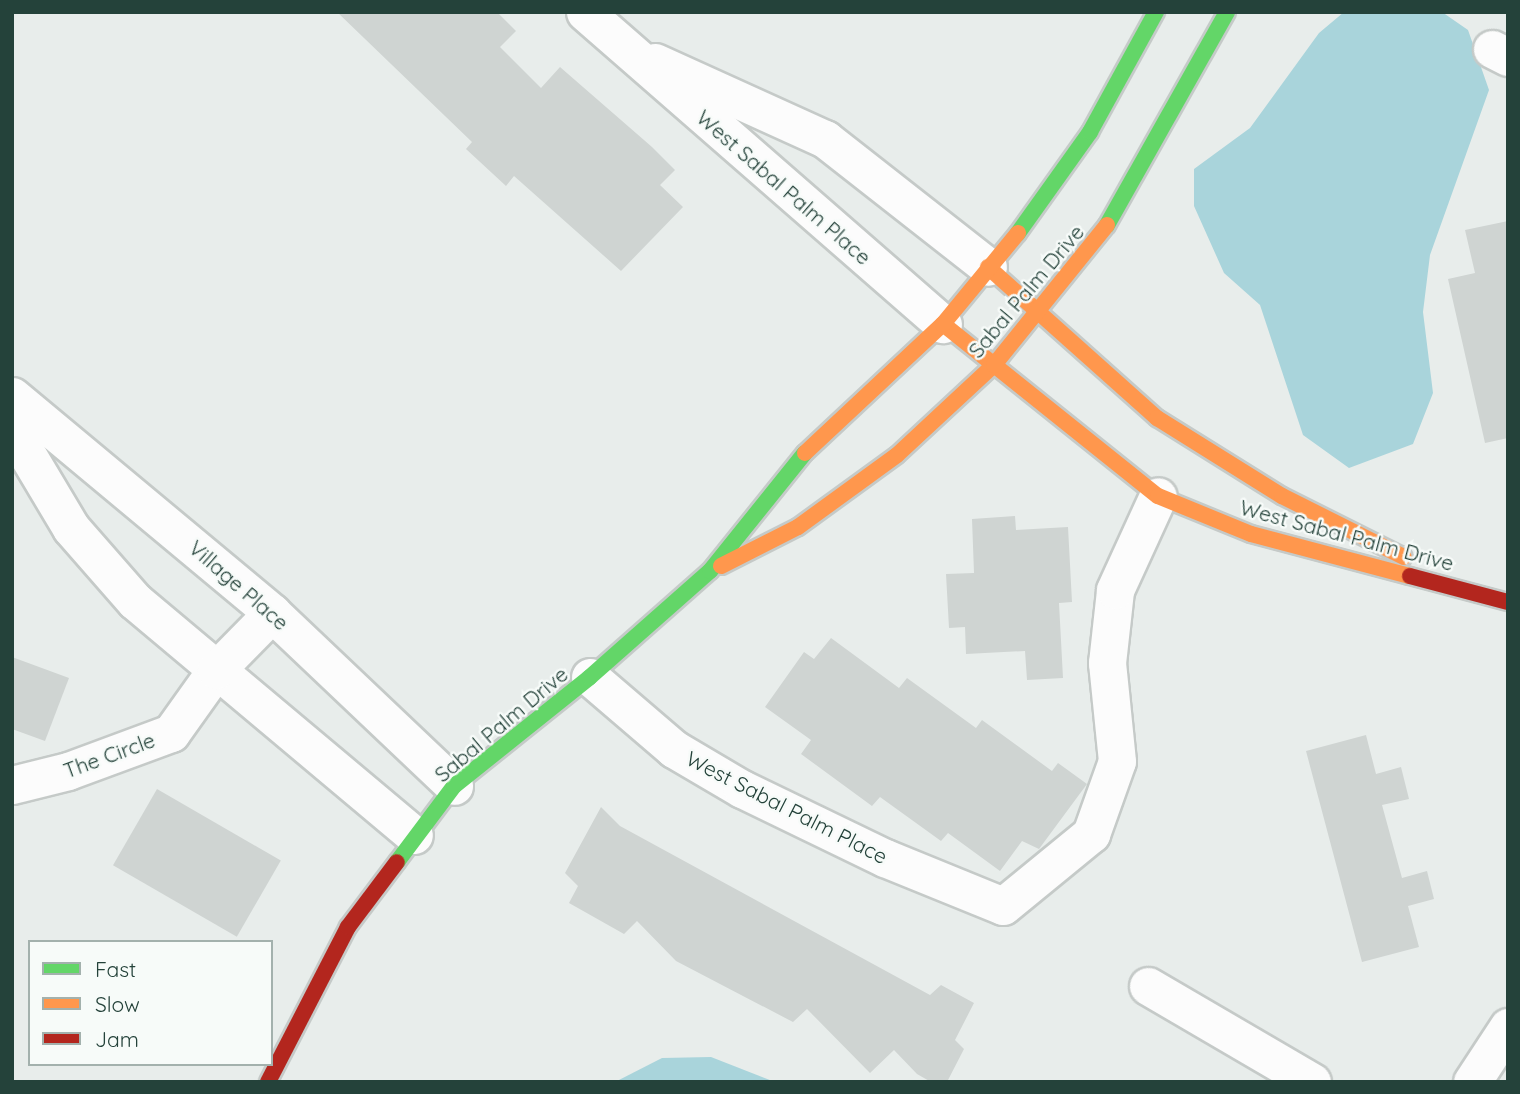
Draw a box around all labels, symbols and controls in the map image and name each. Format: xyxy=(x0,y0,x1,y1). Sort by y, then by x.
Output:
street label: West Sabal Palm Place xyxy=(692,104,876,270)
street label: Sabal Palm Drive xyxy=(963,219,1089,363)
street label: West Sabal Palm Drive xyxy=(1237,494,1457,576)
street label: Village Place xyxy=(184,535,294,635)
street label: Sabal Palm Drive xyxy=(429,661,573,787)
street label: The Circle xyxy=(60,727,158,783)
street label: West Sabal Palm Place xyxy=(682,745,892,869)
legend xyxy=(28,940,273,1066)
text: Fast xyxy=(95,956,136,982)
text: Slow xyxy=(95,991,140,1017)
text: Jam xyxy=(95,1026,139,1052)

